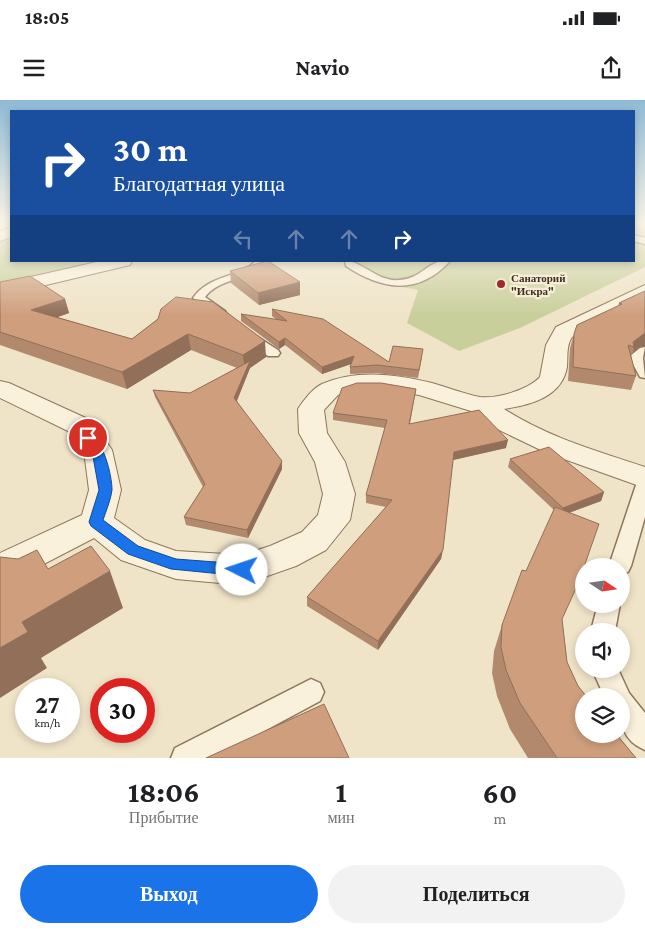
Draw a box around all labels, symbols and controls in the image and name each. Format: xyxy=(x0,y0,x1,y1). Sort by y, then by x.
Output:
text: 18:05 xyxy=(25,7,69,28)
icon: menu xyxy=(20,54,48,82)
icon: share xyxy=(597,54,625,82)
text: Navio xyxy=(295,55,350,80)
icon: right xyxy=(30,130,95,195)
text: 30 m xyxy=(113,130,188,169)
text: Благодатная улица xyxy=(113,171,285,196)
icon: left xyxy=(229,225,257,253)
icon: ahead xyxy=(282,225,310,253)
icon: ahead xyxy=(335,225,363,253)
icon: right xyxy=(388,225,416,253)
place label: Санаторий "Искра" xyxy=(511,272,566,297)
marker: Санаторий "Искра" xyxy=(495,278,507,290)
pin xyxy=(67,417,109,459)
icon: arrive xyxy=(74,424,102,452)
position arrow xyxy=(215,543,267,595)
north arrow xyxy=(575,558,630,612)
map controls xyxy=(575,558,630,743)
button: sound xyxy=(575,623,630,678)
speed limit sign: 30 xyxy=(90,678,155,743)
button: layers xyxy=(575,688,630,743)
text: 27 xyxy=(35,691,60,718)
text: km/h xyxy=(35,716,60,730)
text: 18:06 xyxy=(128,775,200,808)
text: 1 xyxy=(335,775,347,808)
text: 60 xyxy=(483,776,517,809)
text: Прибытие xyxy=(129,809,199,826)
text: мин xyxy=(327,809,355,826)
text: m xyxy=(493,810,506,827)
button: Выход xyxy=(20,865,318,923)
button: Поделиться xyxy=(328,865,625,923)

